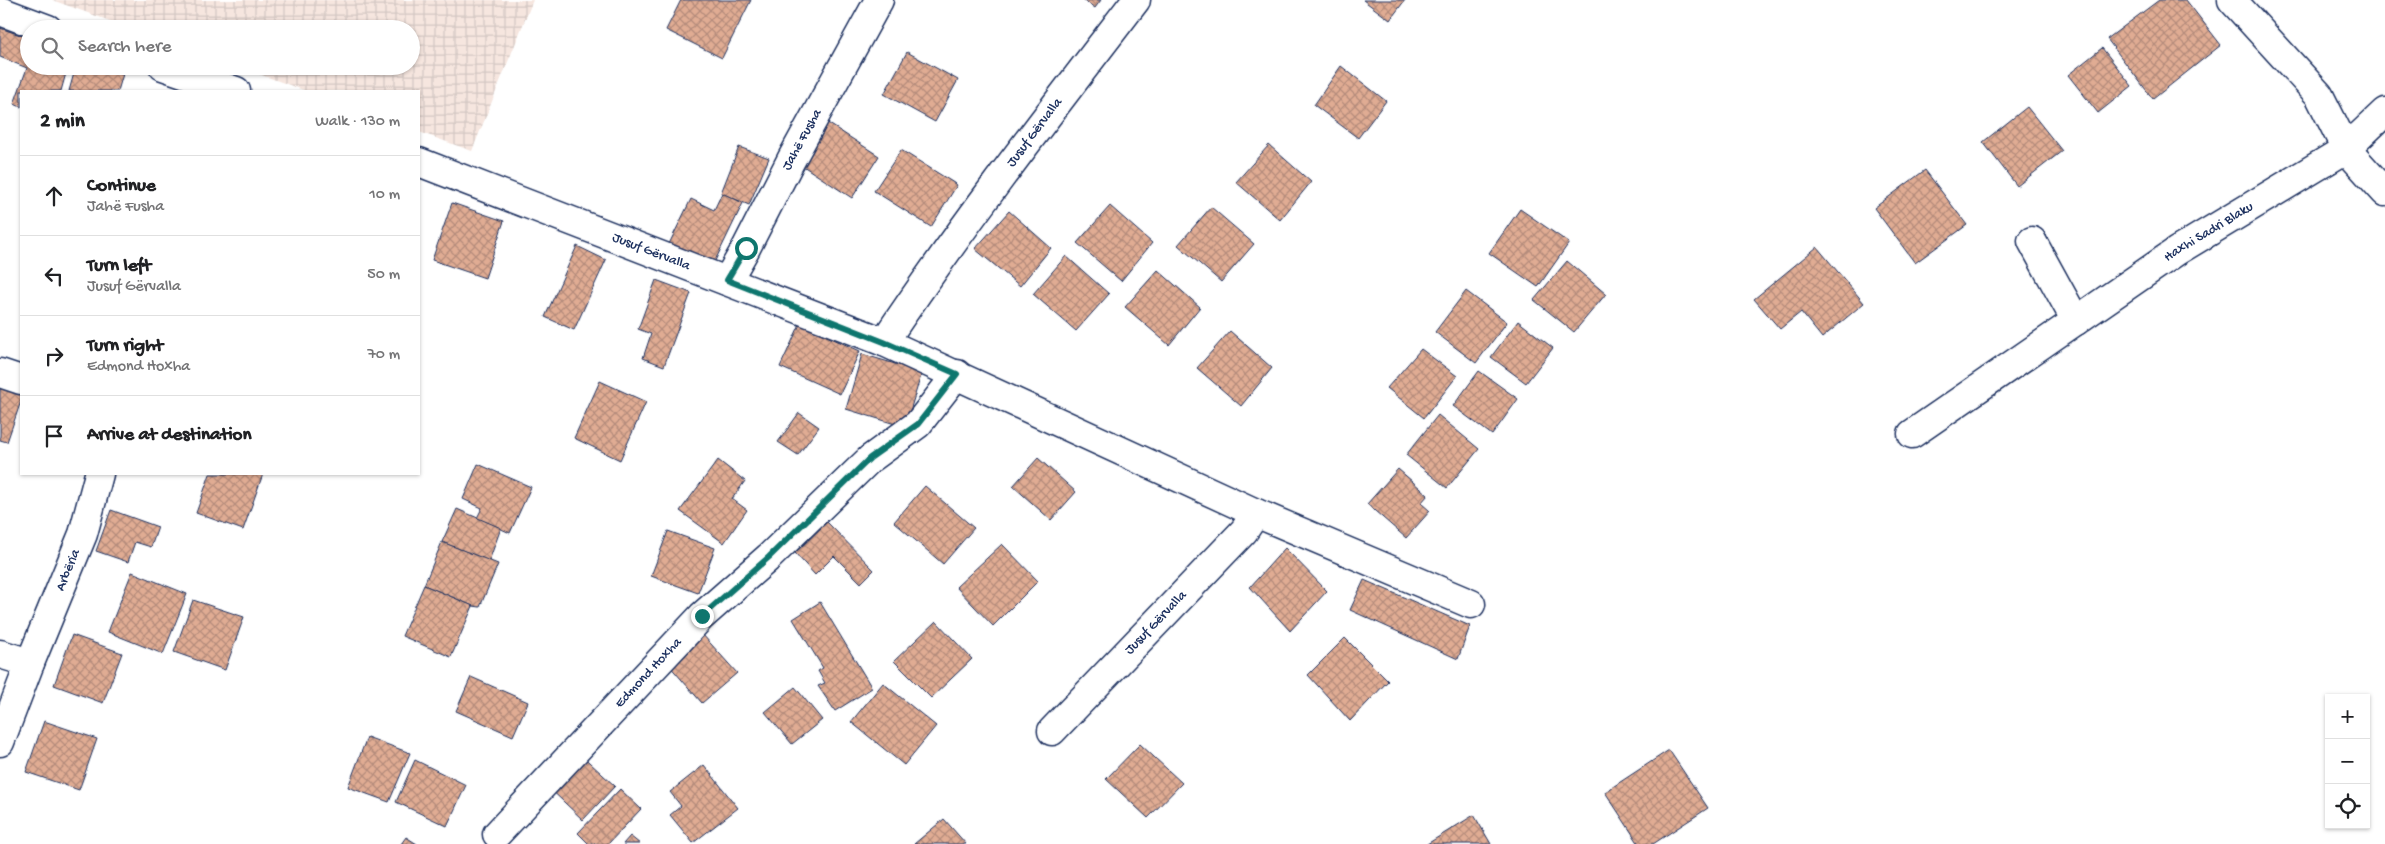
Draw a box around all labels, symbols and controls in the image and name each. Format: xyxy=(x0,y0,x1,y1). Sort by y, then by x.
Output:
search box xyxy=(20,20,420,75)
icon: search xyxy=(38,34,66,62)
text: Search here xyxy=(78,36,172,59)
street label: Jusuf Gërvalla xyxy=(1003,94,1067,170)
street label: Jahë Fusha xyxy=(779,105,826,173)
text: 2 min xyxy=(40,110,85,135)
text: Walk · 130 m xyxy=(315,113,400,132)
text: Continue xyxy=(87,175,156,198)
icon: ahead xyxy=(40,182,68,210)
text: 10 m xyxy=(369,186,400,205)
text: Jahë Fusha xyxy=(87,198,164,217)
street label: Haxhi Sadri Blaku xyxy=(2161,198,2257,266)
street label: Jusuf Gërvalla xyxy=(610,229,694,275)
route start xyxy=(735,237,758,260)
text: Turn left xyxy=(87,255,151,278)
icon: left xyxy=(40,262,68,290)
text: 50 m xyxy=(367,266,400,285)
text: Jusuf Gërvalla xyxy=(87,278,181,297)
text: Turn right xyxy=(87,335,163,358)
icon: right xyxy=(40,342,68,370)
text: 70 m xyxy=(367,346,400,365)
text: Edmond Hoxha xyxy=(87,358,190,377)
icon: arrive xyxy=(40,422,68,450)
text: Arrive at destination xyxy=(87,424,251,447)
street label: Arbëria xyxy=(52,545,85,593)
street label: Jusuf Gërvalla xyxy=(1121,586,1191,658)
route end xyxy=(691,605,714,628)
street label: Edmond Hoxha xyxy=(611,633,686,712)
map controls xyxy=(2325,694,2370,829)
button: + xyxy=(2325,694,2370,739)
button: − xyxy=(2325,739,2370,784)
button: locate xyxy=(2325,784,2370,829)

